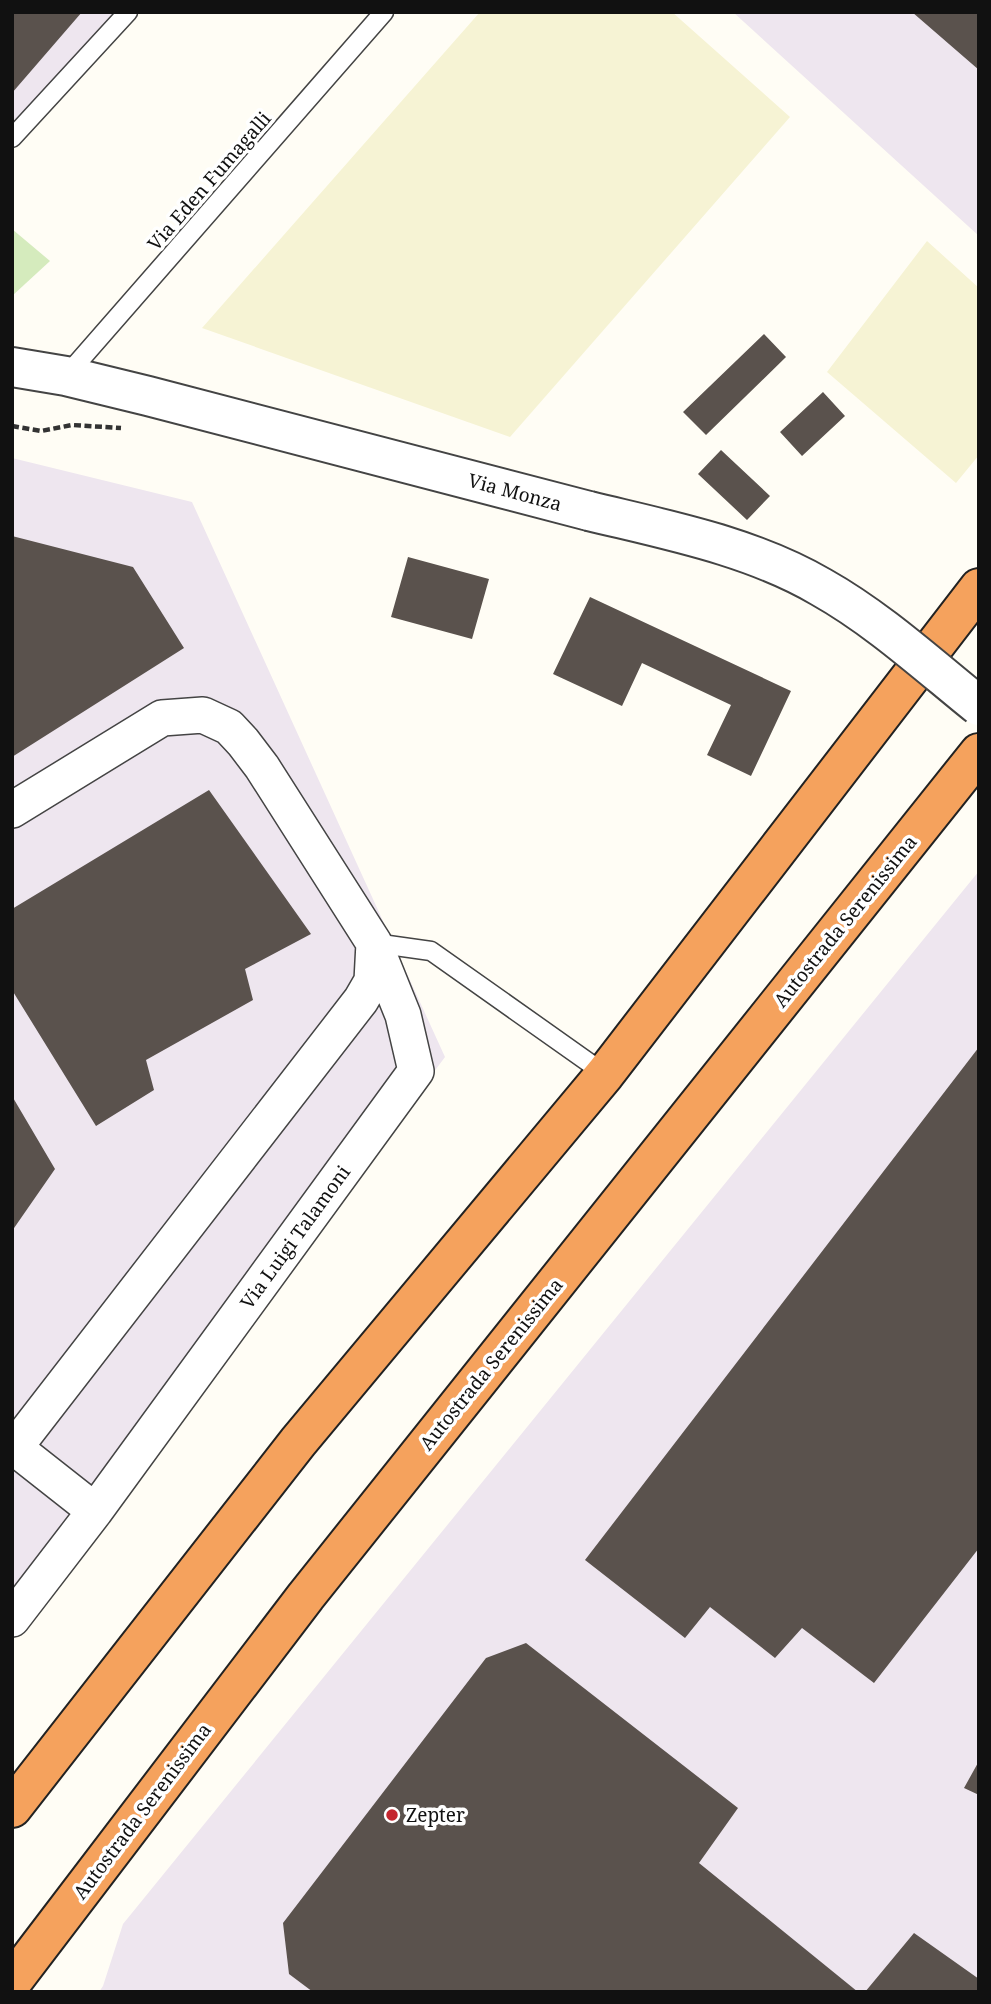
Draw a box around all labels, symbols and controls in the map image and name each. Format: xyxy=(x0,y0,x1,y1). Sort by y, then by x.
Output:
street label: Via Eden Fumagalli xyxy=(141,106,277,256)
street label: Via Monza xyxy=(465,467,565,517)
street label: Autostrada Serenissima xyxy=(767,830,923,1012)
street label: Via Luigi Talamoni xyxy=(234,1160,356,1314)
street label: Autostrada Serenissima xyxy=(413,1273,569,1455)
street label: Autostrada Serenissima xyxy=(67,1718,217,1904)
place label: Zepter xyxy=(406,1802,465,1828)
marker: Zepter xyxy=(384,1807,400,1823)

